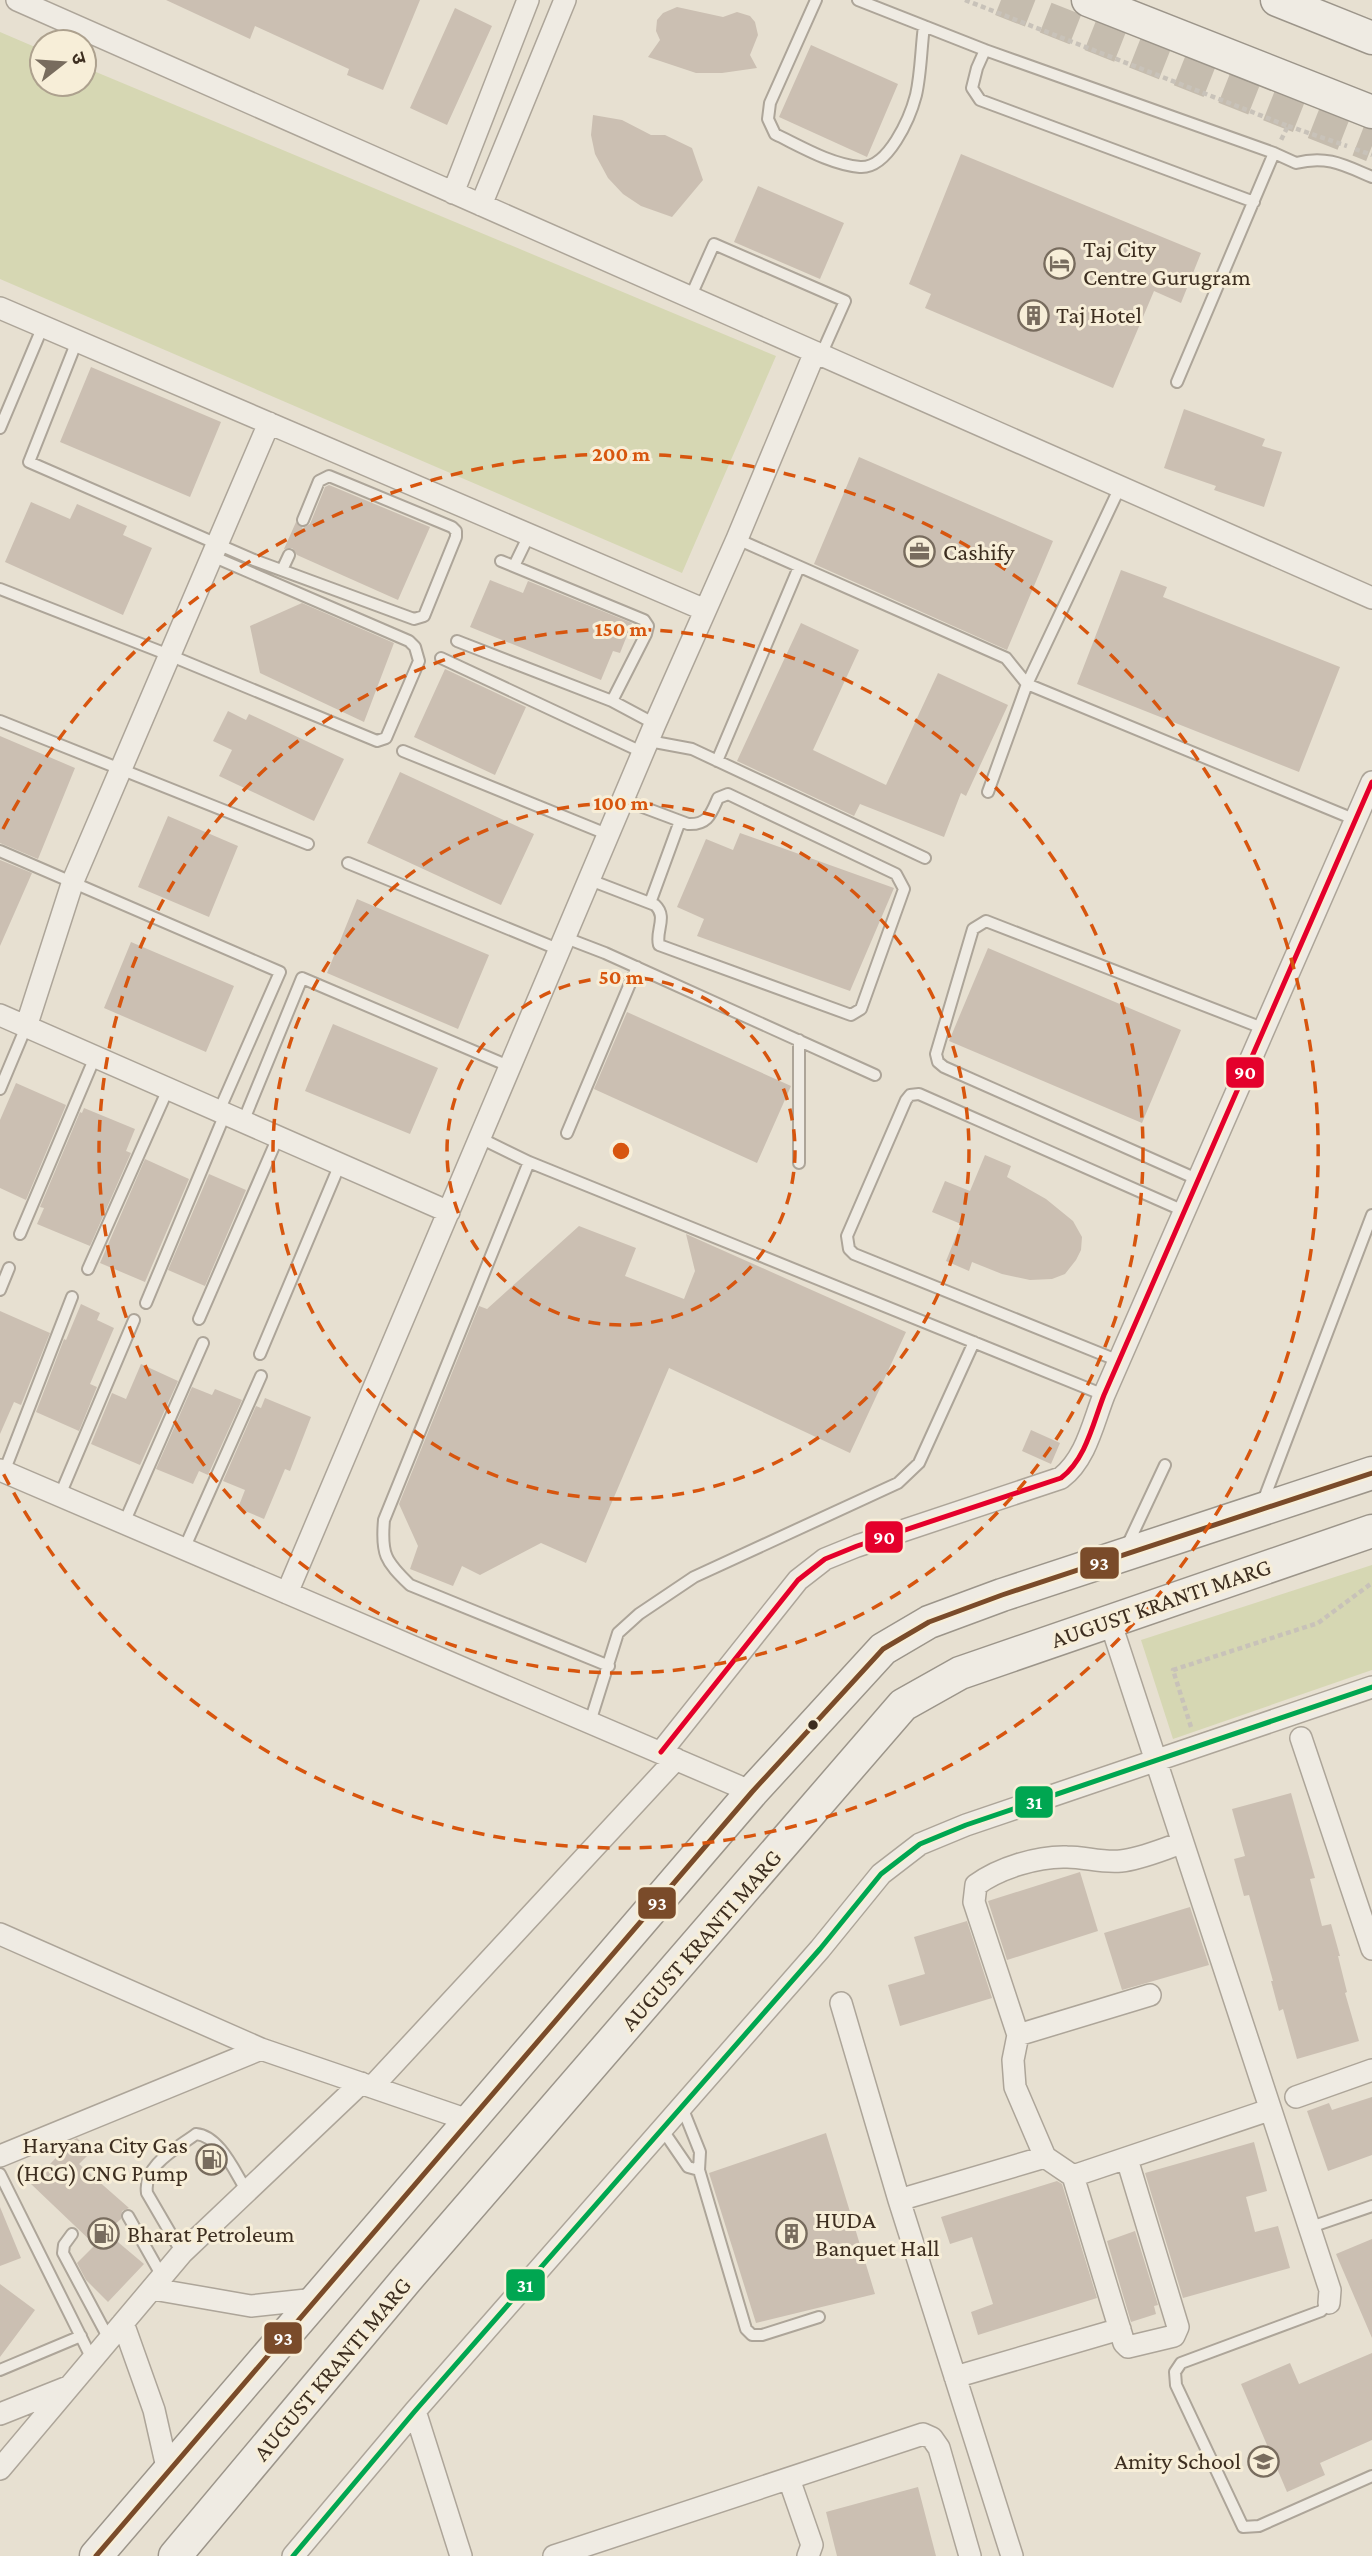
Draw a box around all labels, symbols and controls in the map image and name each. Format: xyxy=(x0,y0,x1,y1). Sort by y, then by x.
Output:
north arrow xyxy=(28,28,98,98)
text: उ xyxy=(67,50,91,67)
place label: Taj City Centre Gurugram xyxy=(1083,235,1251,290)
hotel icon: Taj City Centre Gurugram xyxy=(1043,246,1077,280)
building icon: Taj Hotel xyxy=(1016,298,1050,332)
place label: Taj Hotel xyxy=(1056,301,1142,328)
text: 200 m xyxy=(592,442,650,466)
office icon: Cashify xyxy=(903,535,937,569)
place label: Cashify xyxy=(943,538,1016,565)
text: 150 m xyxy=(595,617,648,641)
text: 100 m xyxy=(593,791,649,815)
text: 50 m xyxy=(599,965,644,989)
line badge: 90 xyxy=(1225,1056,1265,1089)
text: 90 xyxy=(1234,1062,1256,1083)
centre of rings xyxy=(609,1139,633,1163)
line badge: 90 xyxy=(864,1520,904,1554)
text: 90 xyxy=(873,1527,895,1548)
line badge: 93 xyxy=(1079,1546,1120,1580)
street label: AUGUST KRANTI MARG xyxy=(1047,1552,1274,1653)
text: 93 xyxy=(1089,1553,1109,1574)
unlabelled marker xyxy=(806,1718,820,1732)
line badge: 31 xyxy=(1014,1785,1054,1819)
text: 31 xyxy=(1026,1792,1042,1813)
street label: AUGUST KRANTI MARG xyxy=(615,1844,787,2036)
line badge: 93 xyxy=(637,1886,677,1920)
text: 93 xyxy=(647,1893,667,1914)
place label: Haryana City Gas (HCG) CNG Pump xyxy=(15,2131,188,2187)
fuel station icon: Haryana City Gas (HCG) CNG Pump xyxy=(194,2142,228,2176)
place label: HUDA Banquet Hall xyxy=(815,2206,940,2261)
fuel station icon: Bharat Petroleum xyxy=(87,2217,121,2251)
building icon: HUDA Banquet Hall xyxy=(775,2217,809,2251)
place label: Bharat Petroleum xyxy=(127,2220,295,2247)
line badge: 31 xyxy=(505,2268,546,2302)
street label: AUGUST KRANTI MARG xyxy=(247,2272,416,2466)
text: 31 xyxy=(517,2275,533,2296)
line badge: 93 xyxy=(263,2321,303,2355)
text: 93 xyxy=(273,2328,293,2349)
school or university icon: Amity School xyxy=(1247,2444,1281,2478)
place label: Amity School xyxy=(1114,2447,1241,2474)

